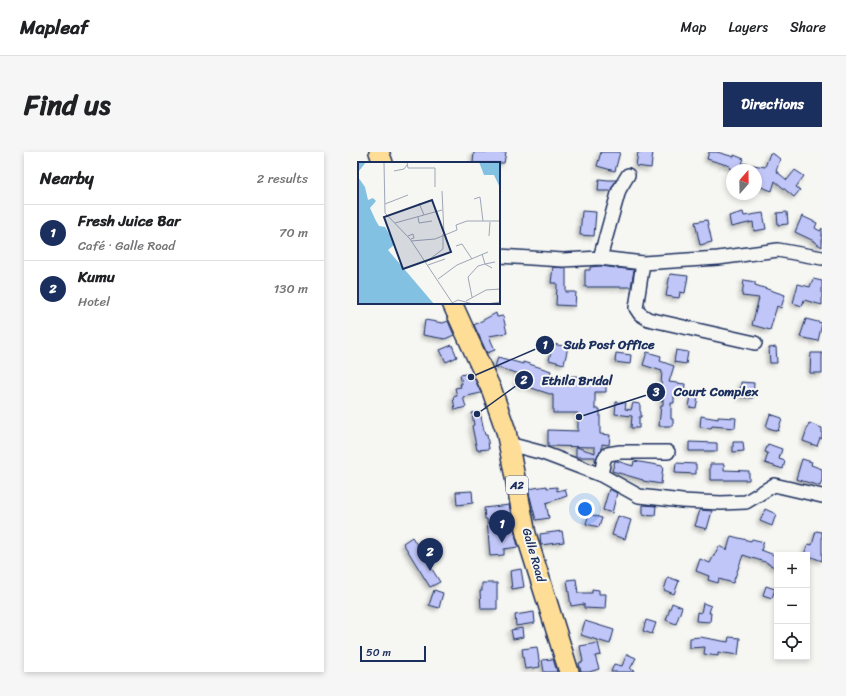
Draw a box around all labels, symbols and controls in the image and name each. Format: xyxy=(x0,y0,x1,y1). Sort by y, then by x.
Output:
text: Mapleaf xyxy=(20,11,88,44)
text: Map xyxy=(681,15,706,40)
text: Layers xyxy=(728,15,768,40)
text: Share xyxy=(790,15,826,40)
text: Find us xyxy=(24,80,111,129)
button: Directions xyxy=(723,82,822,127)
inset map xyxy=(358,162,500,304)
text: Nearby xyxy=(40,163,94,193)
north arrow xyxy=(726,164,762,200)
text: 2 results xyxy=(257,167,308,190)
text: Fresh Juice Bar xyxy=(78,208,180,234)
text: 1 xyxy=(50,221,56,244)
text: 70 m xyxy=(279,221,308,244)
text: Café · Galle Road xyxy=(78,234,175,257)
text: Kumu xyxy=(78,264,115,290)
text: 2 xyxy=(49,277,57,300)
text: 130 m xyxy=(274,277,308,300)
text: Hotel xyxy=(78,290,110,313)
callout: Sub Post Office xyxy=(535,332,663,357)
text: Sub Post Office xyxy=(562,333,655,356)
text: 1 xyxy=(542,334,548,356)
callout: Ethila Bridal xyxy=(514,368,621,393)
text: 2 xyxy=(520,369,528,391)
text: Ethila Bridal xyxy=(541,369,614,392)
callout: Court Complex xyxy=(646,379,767,404)
text: Court Complex xyxy=(673,380,759,403)
text: 3 xyxy=(652,381,660,403)
road number: A2 xyxy=(506,476,528,494)
your location xyxy=(575,499,595,519)
pin: 1 xyxy=(489,510,515,543)
street label: Galle Road xyxy=(516,525,552,585)
pin: 2 xyxy=(417,538,443,571)
map controls xyxy=(774,552,810,660)
button: + xyxy=(774,552,810,588)
button: − xyxy=(774,588,810,624)
button: locate xyxy=(774,624,810,660)
text: 50 m xyxy=(366,643,391,662)
scale bar xyxy=(360,644,426,663)

